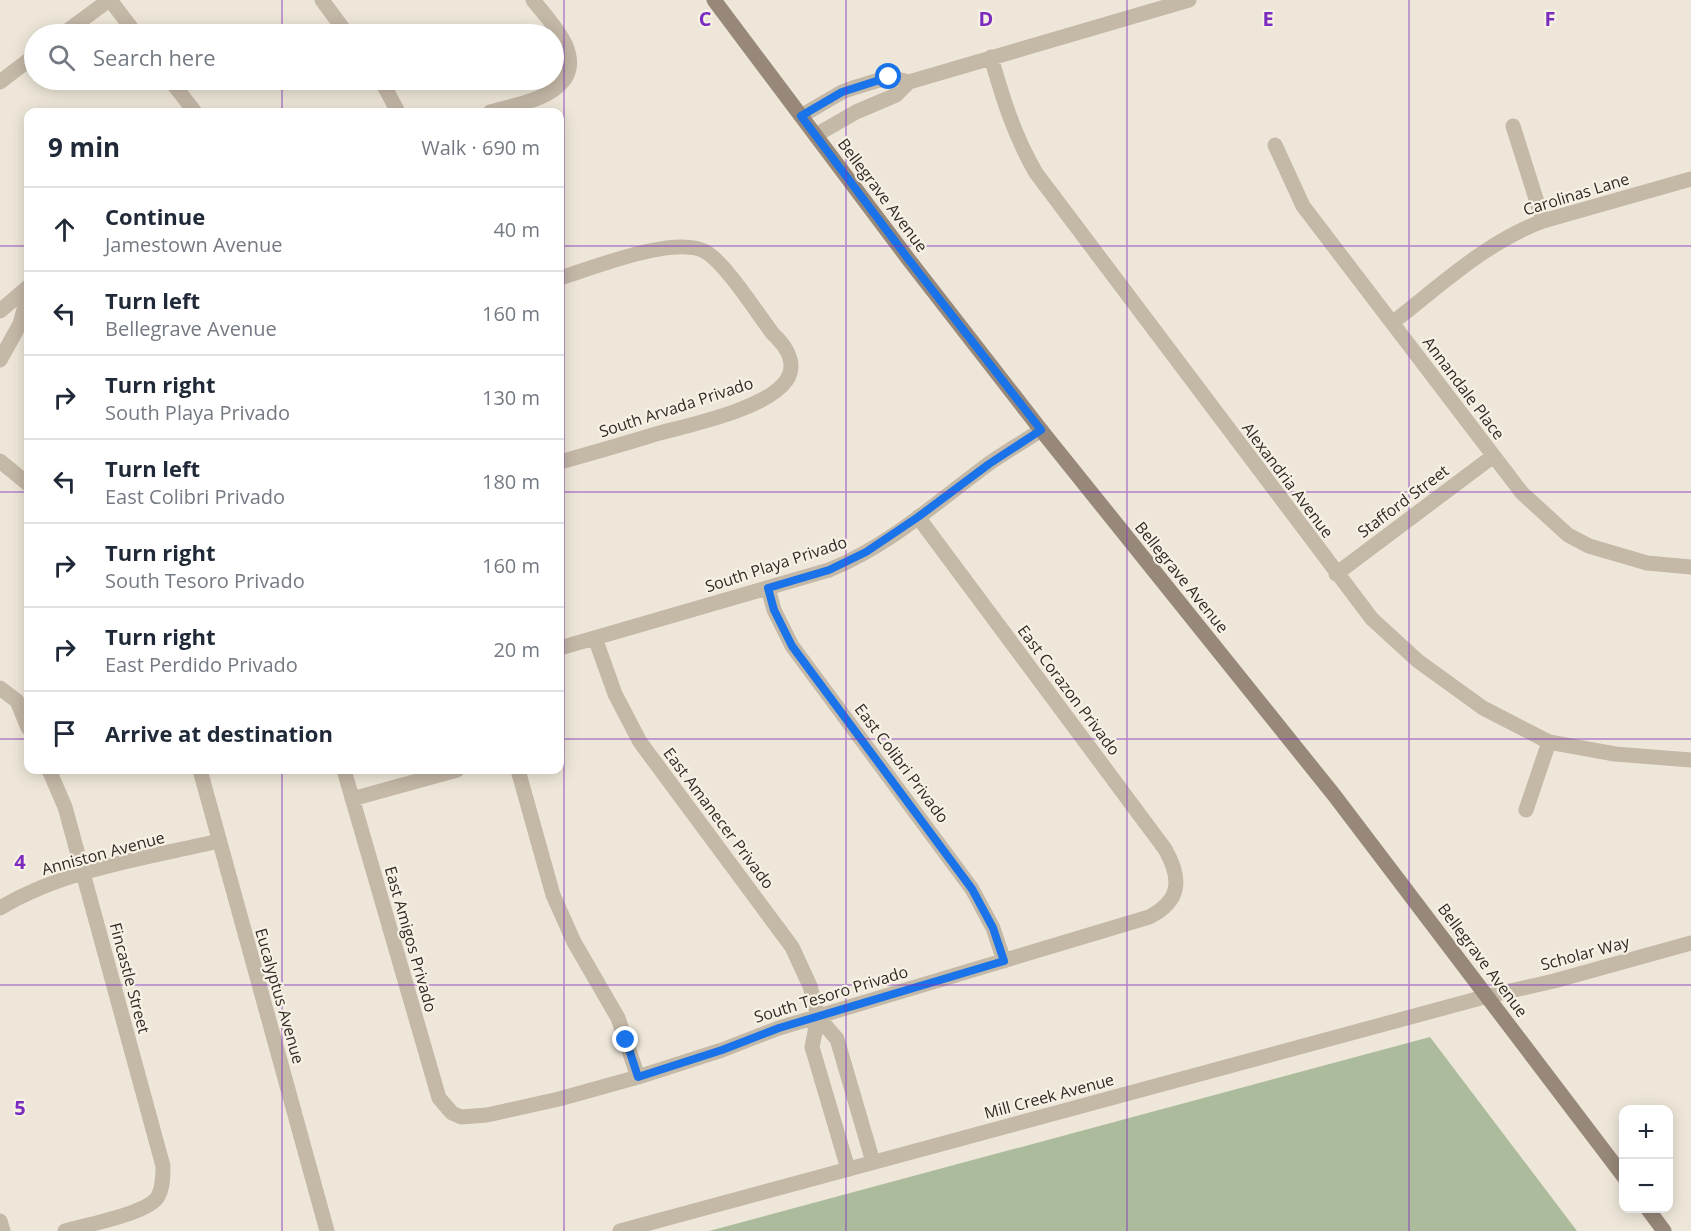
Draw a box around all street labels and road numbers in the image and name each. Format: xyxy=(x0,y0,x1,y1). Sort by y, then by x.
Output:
street label: Bellegrave Avenue xyxy=(833,134,933,256)
street label: Carolinas Lane xyxy=(1520,167,1632,221)
street label: Annandale Place xyxy=(1418,332,1510,444)
street label: South Arvada Privado xyxy=(596,372,756,442)
street label: Alexandria Avenue xyxy=(1237,418,1339,542)
street label: Stafford Street xyxy=(1353,459,1453,543)
street label: Bellegrave Avenue xyxy=(1130,517,1234,637)
street label: South Playa Privado xyxy=(702,531,850,597)
street label: East Corazon Privado xyxy=(1013,620,1125,760)
street label: East Colibri Privado xyxy=(850,699,954,827)
street label: East Amanecer Privado xyxy=(659,743,779,893)
street label: Anniston Avenue xyxy=(39,826,167,880)
street label: East Amigos Privado xyxy=(380,863,442,1015)
street label: Bellegrave Avenue xyxy=(1433,899,1533,1021)
street label: Fincastle Street xyxy=(105,920,155,1036)
street label: Eucalyptus Avenue xyxy=(250,926,310,1066)
street label: Scholar Way xyxy=(1538,930,1633,975)
street label: South Tesoro Privado xyxy=(751,960,911,1028)
street label: Mill Creek Avenue xyxy=(982,1068,1116,1124)

